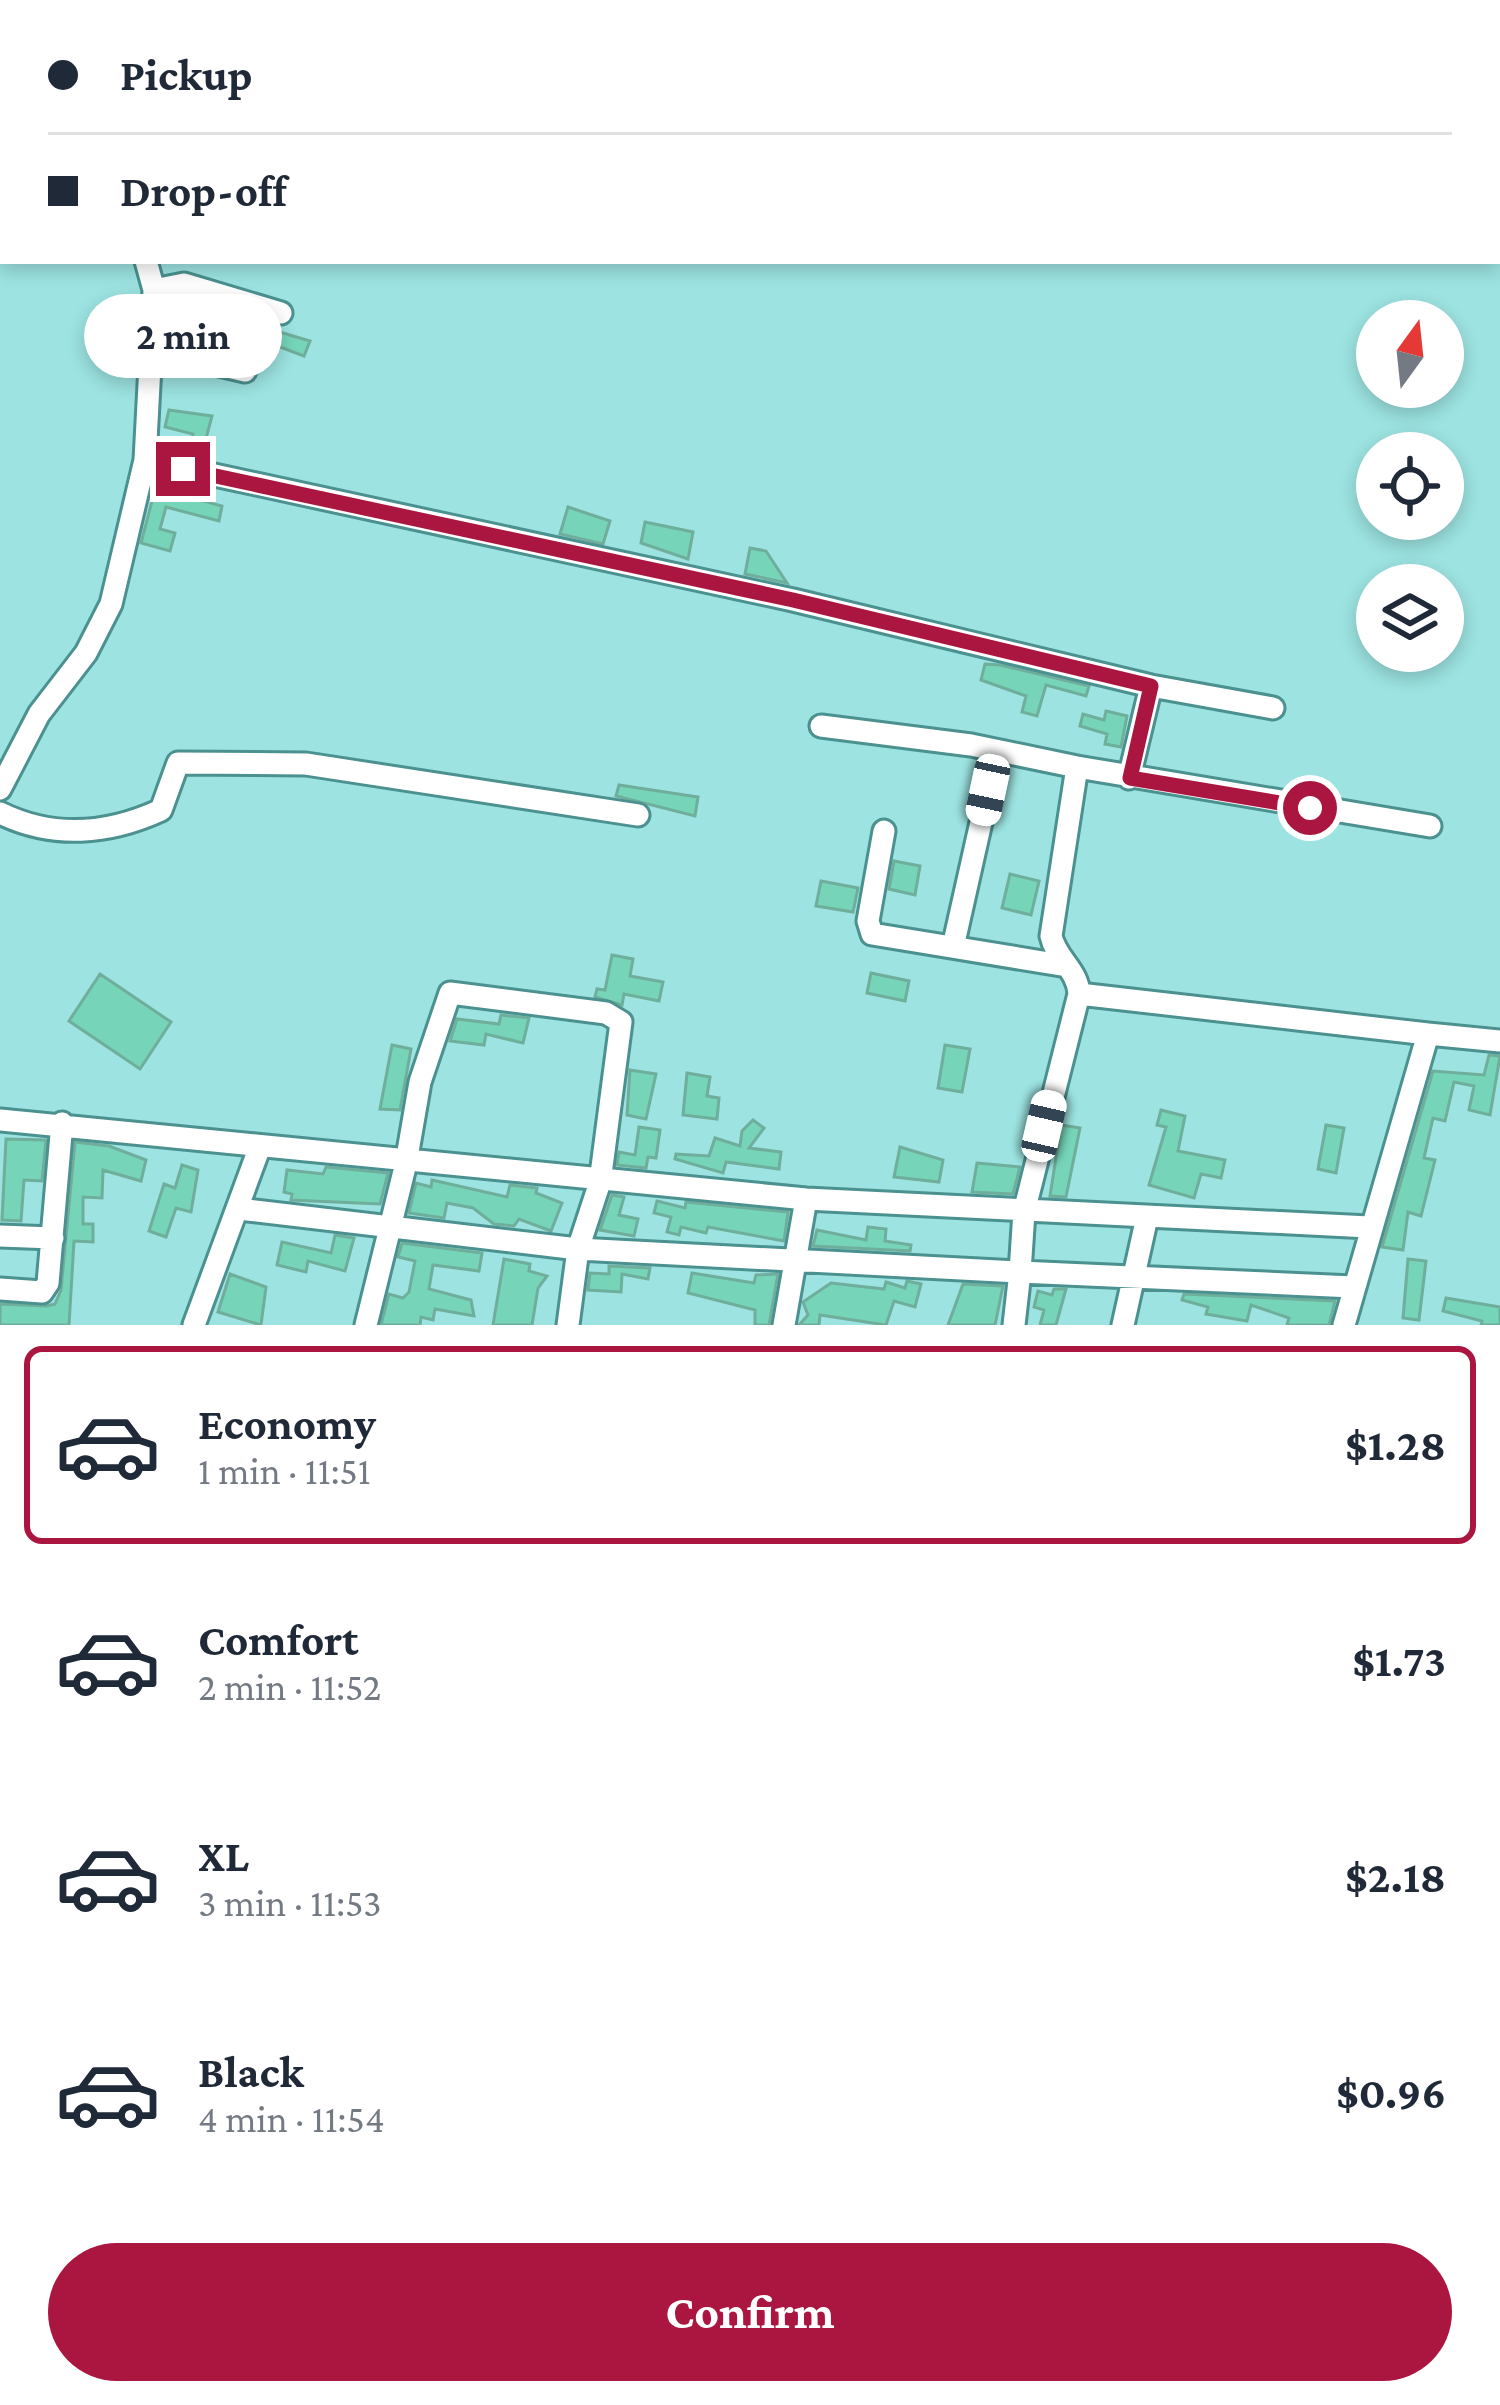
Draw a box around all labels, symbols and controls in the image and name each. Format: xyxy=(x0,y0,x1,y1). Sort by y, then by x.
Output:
text: Pickup xyxy=(120,50,253,100)
text: Drop-off xyxy=(120,166,287,216)
callout: 2 min xyxy=(84,295,282,379)
north arrow xyxy=(1356,300,1464,408)
map controls xyxy=(1356,300,1464,672)
text: 2 min xyxy=(136,314,230,357)
button: locate xyxy=(1356,432,1464,540)
route end xyxy=(156,442,210,496)
button: layers xyxy=(1356,564,1464,672)
car xyxy=(963,751,1013,829)
route start xyxy=(1283,781,1337,835)
car xyxy=(1018,1087,1070,1165)
icon: car xyxy=(54,1391,162,1499)
text: Economy xyxy=(198,1399,376,1449)
text: $1.28 xyxy=(1345,1420,1446,1470)
text: 1 min · 11:51 xyxy=(198,1449,371,1492)
icon: car xyxy=(54,1607,162,1715)
text: Comfort xyxy=(198,1615,359,1665)
text: $1.73 xyxy=(1352,1636,1446,1686)
text: 2 min · 11:52 xyxy=(198,1665,381,1708)
icon: car xyxy=(54,1823,162,1931)
text: XL xyxy=(198,1831,249,1881)
text: $2.18 xyxy=(1345,1852,1446,1902)
text: 3 min · 11:53 xyxy=(198,1881,381,1924)
icon: car xyxy=(54,2039,162,2147)
text: Black xyxy=(198,2047,304,2097)
text: $0.96 xyxy=(1336,2068,1446,2118)
text: 4 min · 11:54 xyxy=(198,2097,385,2140)
button: Confirm xyxy=(48,2243,1452,2381)

